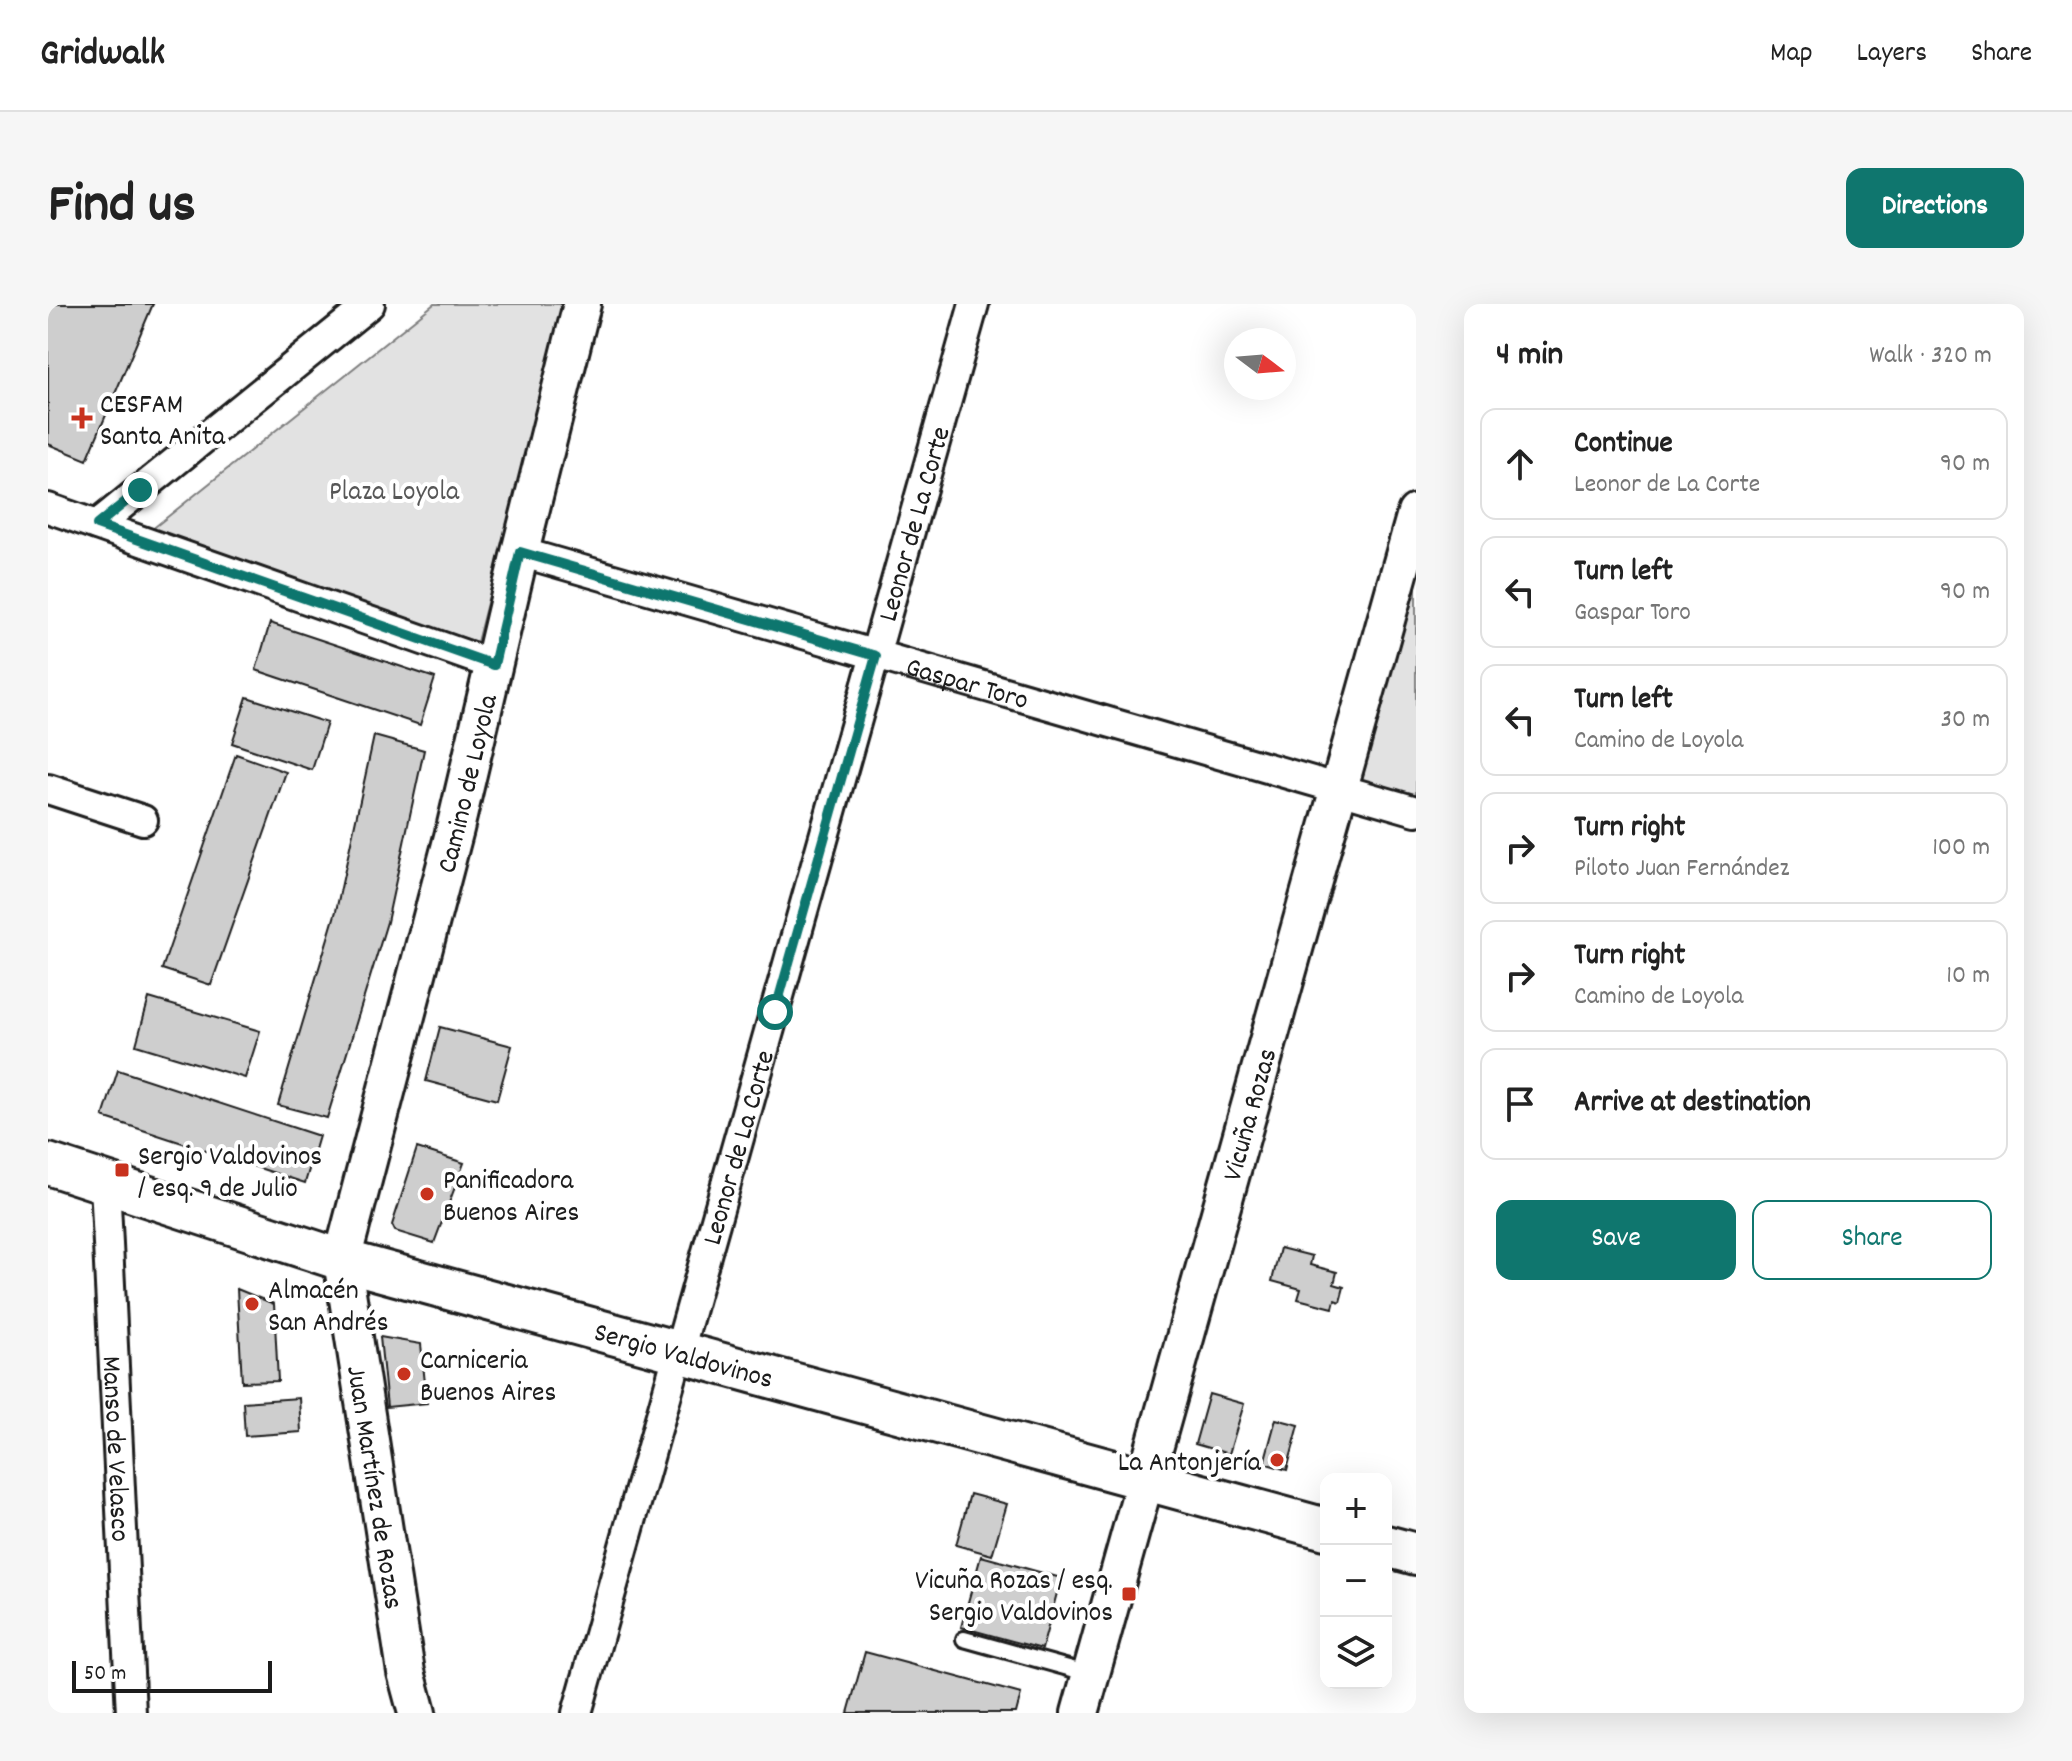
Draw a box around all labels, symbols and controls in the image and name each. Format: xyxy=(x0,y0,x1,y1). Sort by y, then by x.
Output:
text: Gridwalk xyxy=(40,28,165,83)
text: Map xyxy=(1770,35,1813,75)
text: Layers xyxy=(1857,35,1927,75)
text: Share xyxy=(1971,35,2032,75)
text: Find us xyxy=(48,168,196,248)
button: Directions xyxy=(1846,168,2024,248)
north arrow xyxy=(1224,328,1296,400)
text: 4 min xyxy=(1496,332,1563,381)
text: Walk · 320 m xyxy=(1869,338,1992,375)
place label: CESFAM Santa Anita xyxy=(100,387,226,459)
marker: CESFAM Santa Anita xyxy=(71,407,93,429)
street label: Leonor de La Corte xyxy=(871,423,963,627)
text: Continue xyxy=(1574,424,1673,467)
icon: ahead xyxy=(1498,442,1542,486)
text: 90 m xyxy=(1940,446,1990,483)
text: Leonor de La Corte xyxy=(1574,467,1760,504)
route end xyxy=(122,472,158,508)
park label: Plaza Loyola xyxy=(329,474,460,514)
text: Turn left xyxy=(1574,552,1673,595)
icon: left xyxy=(1498,570,1542,614)
text: 90 m xyxy=(1940,574,1990,611)
text: Gaspar Toro xyxy=(1574,595,1691,632)
street label: Gaspar Toro xyxy=(900,650,1032,723)
text: Turn left xyxy=(1574,680,1673,723)
street label: Camino de Loyola xyxy=(429,690,511,878)
icon: left xyxy=(1498,698,1542,742)
text: 30 m xyxy=(1940,702,1990,739)
text: Camino de Loyola xyxy=(1574,723,1743,760)
text: Turn right xyxy=(1574,808,1685,851)
icon: right xyxy=(1498,826,1542,870)
text: 100 m xyxy=(1932,830,1990,867)
text: Piloto Juan Fernández xyxy=(1574,851,1789,888)
text: Turn right xyxy=(1574,936,1685,979)
icon: right xyxy=(1498,954,1542,998)
text: 10 m xyxy=(1946,958,1990,995)
text: Camino de Loyola xyxy=(1574,979,1743,1016)
route start xyxy=(757,994,793,1030)
street label: Vicuña Rozas xyxy=(1215,1044,1290,1186)
street label: Leonor de La Corte xyxy=(695,1046,788,1250)
icon: arrive xyxy=(1498,1082,1542,1126)
text: Arrive at destination xyxy=(1574,1083,1811,1126)
place label: Sergio Valdovinos / esq. 9 de Julio xyxy=(138,1139,322,1211)
marker: Sergio Valdovinos / esq. 9 de Julio xyxy=(113,1161,131,1179)
place label: Panificadora Buenos Aires xyxy=(443,1163,579,1235)
marker: Panificadora Buenos Aires xyxy=(418,1185,436,1203)
button: Save xyxy=(1496,1200,1736,1280)
button: Share xyxy=(1752,1200,1992,1280)
place label: Almacén San Andrés xyxy=(268,1273,388,1345)
marker: Almacén San Andrés xyxy=(243,1295,261,1313)
street label: Sergio Valdovinos xyxy=(589,1315,777,1402)
place label: Carniceria Buenos Aires xyxy=(420,1343,556,1415)
street label: Manso de Velasco xyxy=(89,1355,138,1543)
street label: Juan Martínez de Rozas xyxy=(333,1363,411,1612)
marker: Carniceria Buenos Aires xyxy=(395,1365,413,1383)
place label: La Antonjería xyxy=(1118,1445,1262,1485)
marker: La Antonjería xyxy=(1268,1451,1286,1469)
map controls xyxy=(1320,1473,1392,1689)
button: + xyxy=(1320,1473,1392,1545)
button: − xyxy=(1320,1545,1392,1617)
place label: Vicuña Rozas / esq. Sergio Valdovinos xyxy=(915,1563,1113,1635)
marker: Vicuña Rozas / esq. Sergio Valdovinos xyxy=(1120,1585,1138,1603)
button: layers xyxy=(1320,1617,1392,1689)
scale bar xyxy=(72,1657,272,1693)
text: 50 m xyxy=(84,1659,126,1690)

